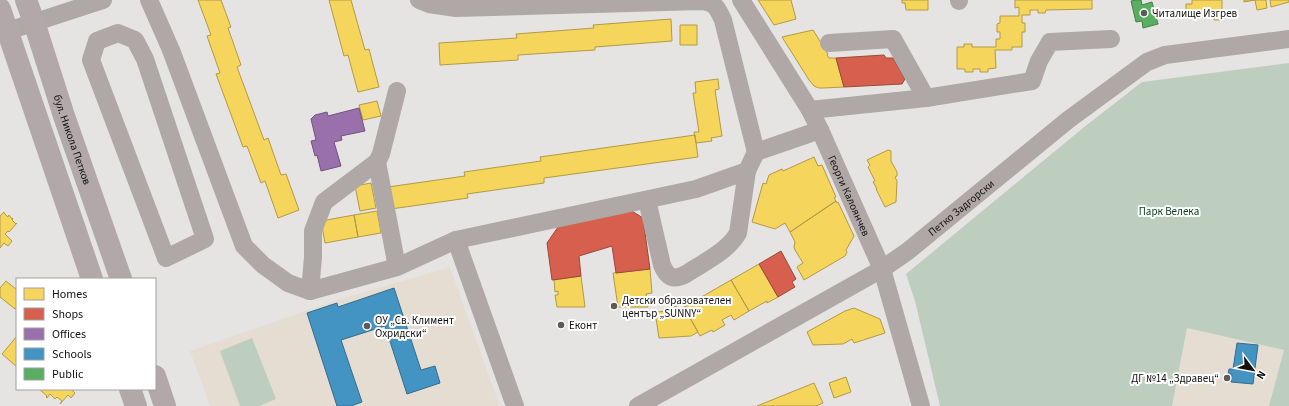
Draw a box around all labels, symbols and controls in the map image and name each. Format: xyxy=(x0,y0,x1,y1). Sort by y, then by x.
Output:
place label: Читалище Изгрев xyxy=(1152,6,1238,21)
marker: Читалище Изгрев xyxy=(1139,8,1149,18)
street label: бул. Никола Петков xyxy=(50,93,95,187)
street label: Георги Калоянчев xyxy=(825,153,874,239)
street label: Петко Задгорски xyxy=(925,176,997,239)
park label: Парк Велека xyxy=(1139,204,1199,219)
legend xyxy=(16,278,156,390)
text: Homes xyxy=(52,286,87,303)
place label: Детски образователен център „SUNNY“ xyxy=(622,293,731,321)
marker: Детски образователен център „SUNNY“ xyxy=(609,301,619,311)
text: Shops xyxy=(52,306,83,323)
place label: ОУ „Св. Климент Охридски“ xyxy=(375,313,454,341)
place label: Еконт xyxy=(569,318,597,333)
marker: Еконт xyxy=(556,320,566,330)
marker: ОУ „Св. Климент Охридски“ xyxy=(362,321,372,331)
text: Offices xyxy=(52,326,86,343)
text: Schools xyxy=(52,346,92,363)
north arrow xyxy=(1233,350,1273,390)
text: Public xyxy=(52,366,84,383)
text: N xyxy=(1253,368,1269,382)
place label: ДГ №14 „Здравец“ xyxy=(1131,371,1219,386)
marker: ДГ №14 „Здравец“ xyxy=(1222,373,1232,383)

